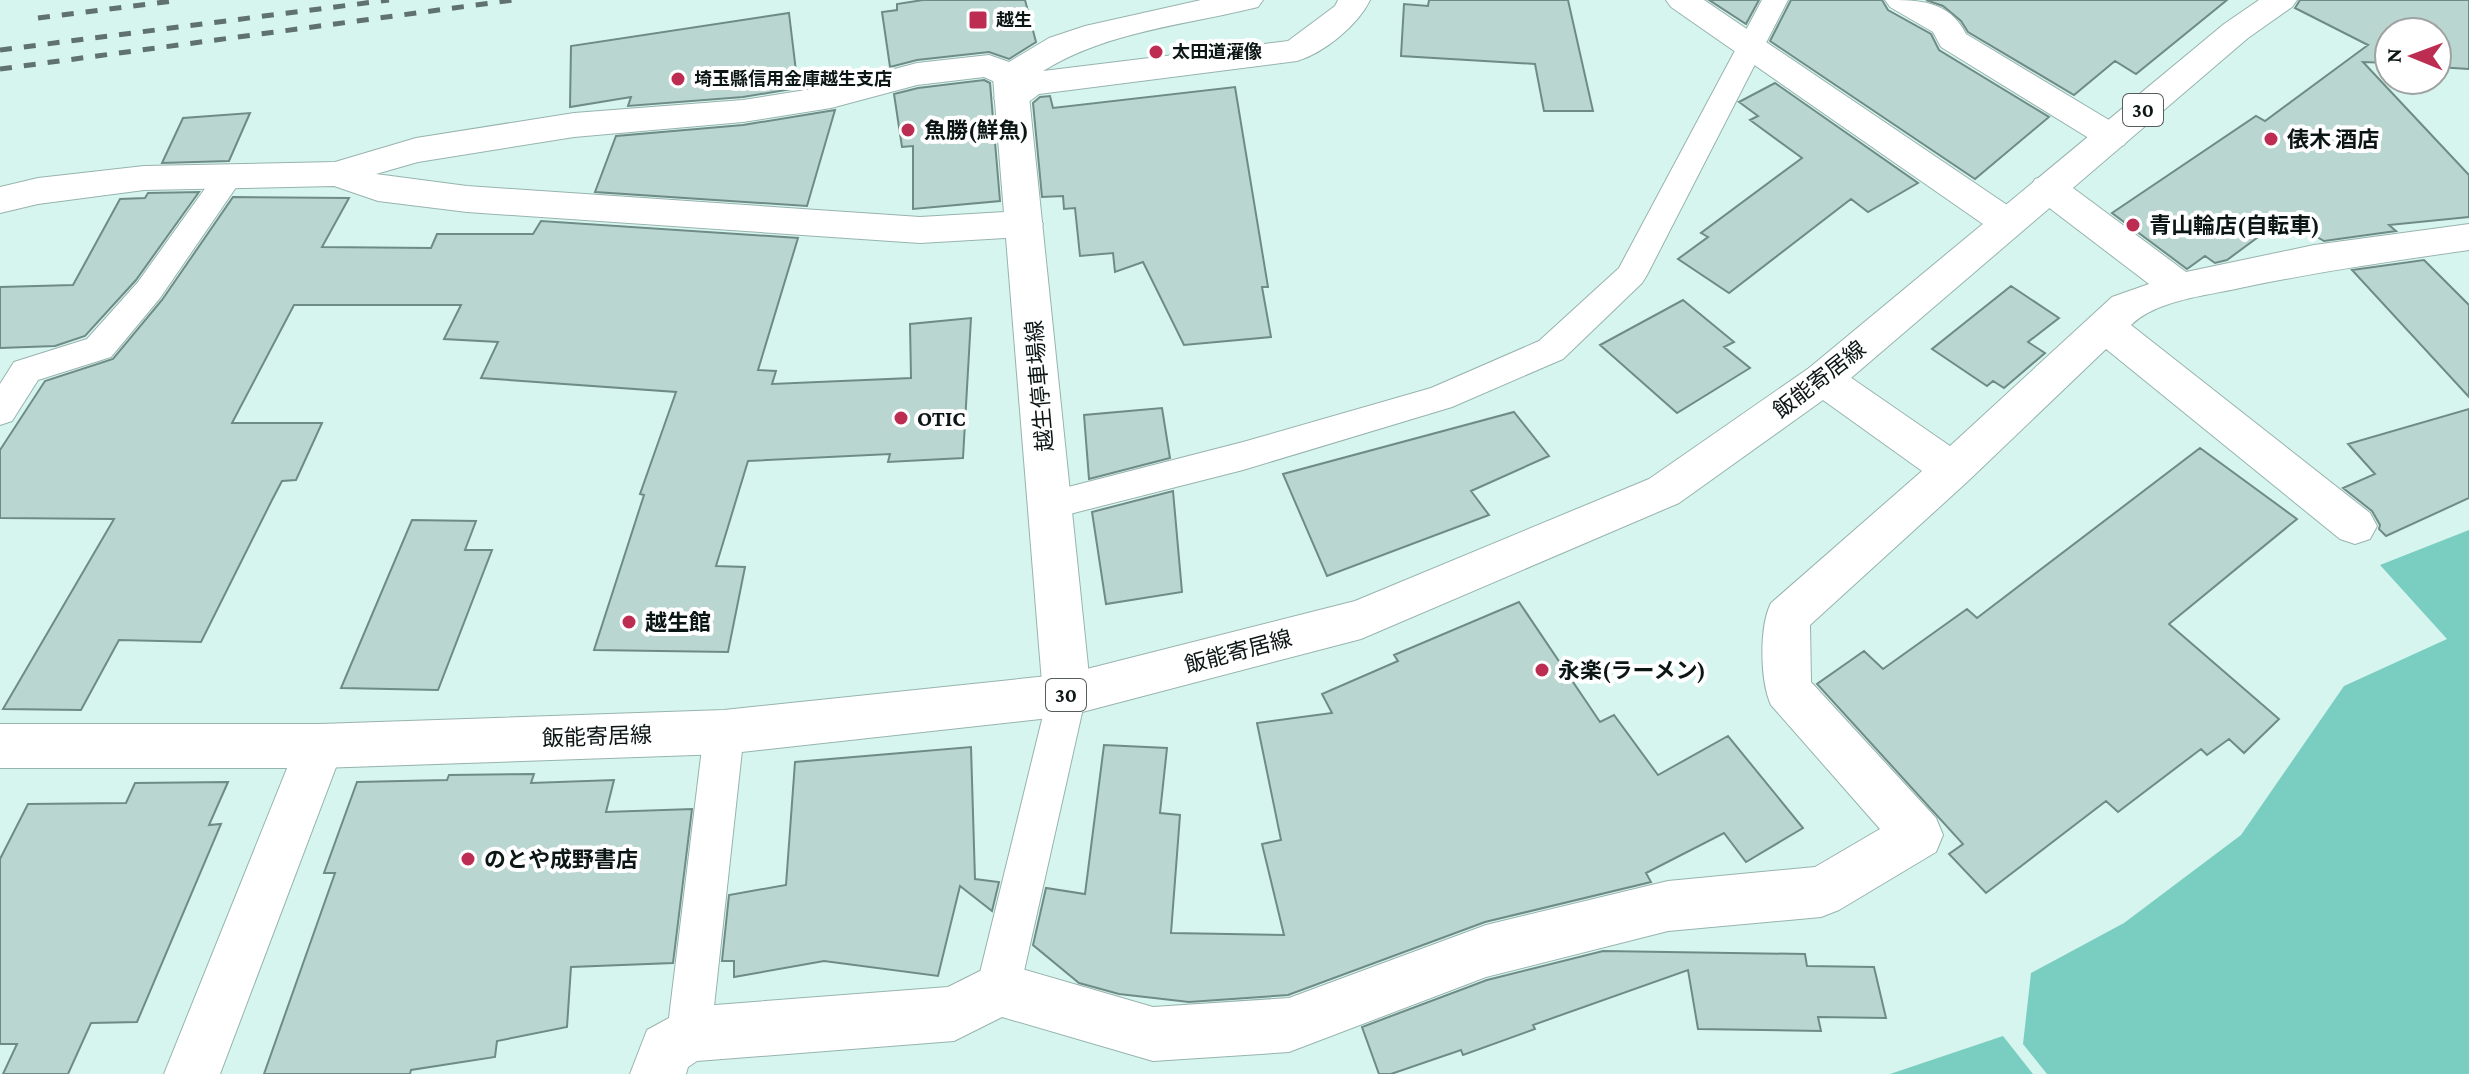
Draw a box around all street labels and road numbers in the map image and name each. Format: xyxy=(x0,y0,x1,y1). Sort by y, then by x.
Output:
road number: 30 xyxy=(2123,94,2163,126)
street label: 越生停車場線 xyxy=(1021,319,1058,453)
street label: 飯能寄居線 xyxy=(1768,336,1870,423)
street label: 飯能寄居線 xyxy=(1182,625,1294,678)
road number: 30 xyxy=(1046,679,1086,711)
street label: 飯能寄居線 xyxy=(542,722,652,751)

